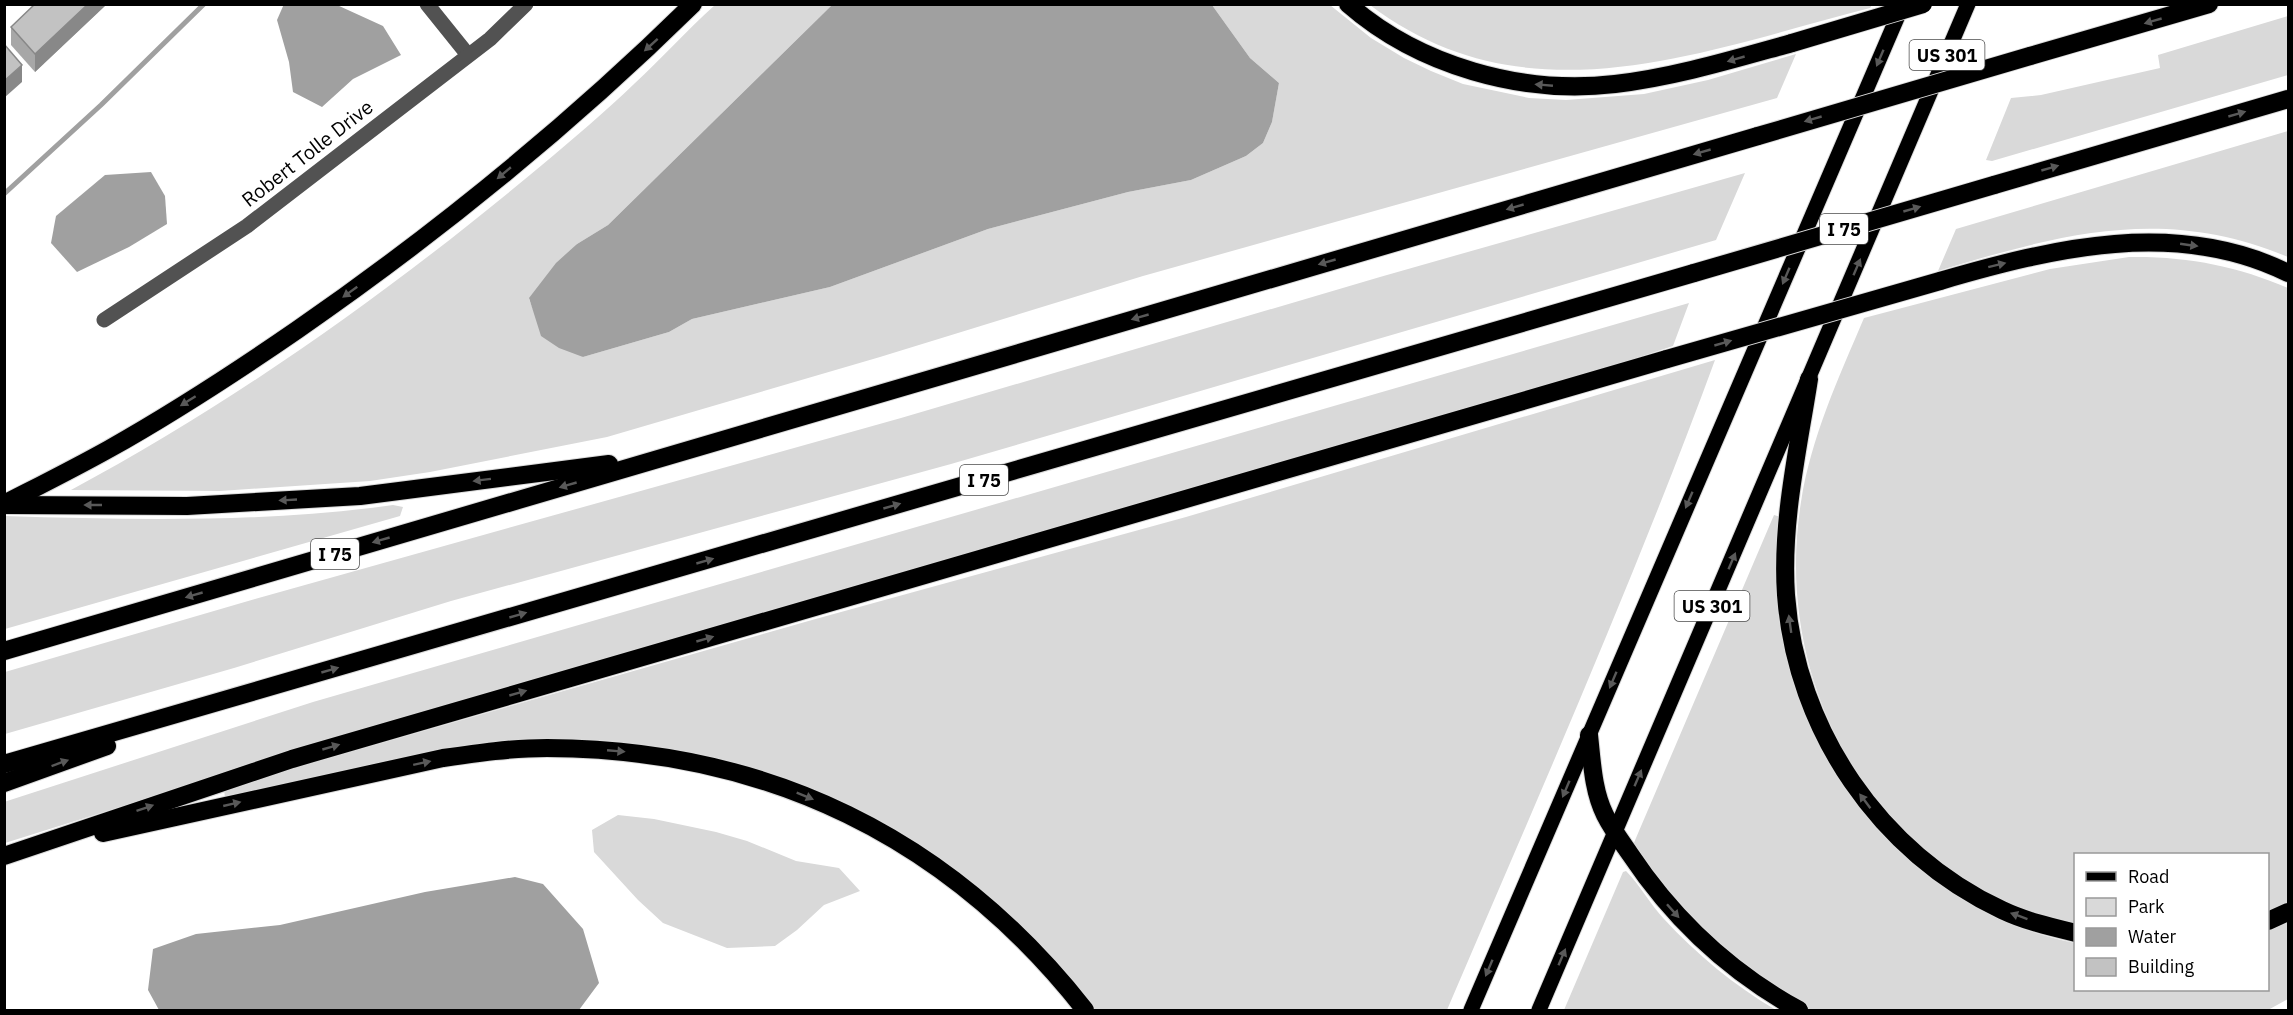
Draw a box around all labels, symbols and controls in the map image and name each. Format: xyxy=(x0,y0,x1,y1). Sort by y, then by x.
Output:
one-way arrow xyxy=(2143,17,2161,26)
one-way arrow xyxy=(644,38,659,51)
road number: US 301 xyxy=(1910,40,1984,70)
one-way arrow xyxy=(1875,50,1885,68)
one-way arrow xyxy=(1727,55,1745,64)
one-way arrow xyxy=(1534,80,1553,90)
street label: Robert Tolle Drive xyxy=(236,93,378,213)
one-way arrow xyxy=(2228,109,2246,118)
one-way arrow xyxy=(1804,115,1822,125)
one-way arrow xyxy=(1693,148,1711,157)
one-way arrow xyxy=(2041,163,2059,173)
one-way arrow xyxy=(496,167,512,180)
one-way arrow xyxy=(1505,203,1523,212)
one-way arrow xyxy=(1903,204,1921,213)
road number: I 75 xyxy=(1820,214,1868,244)
one-way arrow xyxy=(2180,241,2199,250)
one-way arrow xyxy=(1318,258,1336,267)
one-way arrow xyxy=(1852,258,1862,276)
one-way arrow xyxy=(1988,260,2006,269)
one-way arrow xyxy=(1781,267,1791,285)
one-way arrow xyxy=(342,286,358,298)
one-way arrow xyxy=(1131,313,1149,322)
one-way arrow xyxy=(1715,338,1733,347)
one-way arrow xyxy=(180,396,196,407)
road number: I 75 xyxy=(960,465,1008,495)
one-way arrow xyxy=(472,476,491,485)
one-way arrow xyxy=(559,481,577,490)
one-way arrow xyxy=(1685,492,1694,509)
one-way arrow xyxy=(278,495,297,505)
one-way arrow xyxy=(84,500,103,510)
one-way arrow xyxy=(883,501,901,511)
one-way arrow xyxy=(372,536,390,545)
road number: I 75 xyxy=(311,539,359,569)
one-way arrow xyxy=(1727,552,1736,569)
one-way arrow xyxy=(696,556,714,565)
one-way arrow xyxy=(185,591,203,600)
road number: US 301 xyxy=(1674,591,1750,621)
one-way arrow xyxy=(509,610,527,619)
one-way arrow xyxy=(1786,614,1795,633)
one-way arrow xyxy=(696,634,714,643)
one-way arrow xyxy=(321,665,339,674)
one-way arrow xyxy=(1608,671,1618,689)
one-way arrow xyxy=(509,688,527,697)
one-way arrow xyxy=(322,742,340,752)
one-way arrow xyxy=(606,746,625,756)
one-way arrow xyxy=(51,758,69,768)
one-way arrow xyxy=(413,758,432,767)
one-way arrow xyxy=(1633,769,1643,787)
one-way arrow xyxy=(1562,780,1571,797)
one-way arrow xyxy=(796,792,814,801)
one-way arrow xyxy=(1860,794,1872,809)
one-way arrow xyxy=(222,799,241,809)
one-way arrow xyxy=(137,803,155,813)
legend xyxy=(2074,853,2269,991)
text: Road xyxy=(2128,865,2169,888)
text: Park xyxy=(2128,895,2165,918)
one-way arrow xyxy=(1666,903,1680,918)
one-way arrow xyxy=(2010,911,2028,921)
text: Water xyxy=(2128,925,2177,948)
one-way arrow xyxy=(1557,947,1567,965)
text: Building xyxy=(2128,955,2195,978)
one-way arrow xyxy=(1485,959,1494,976)

